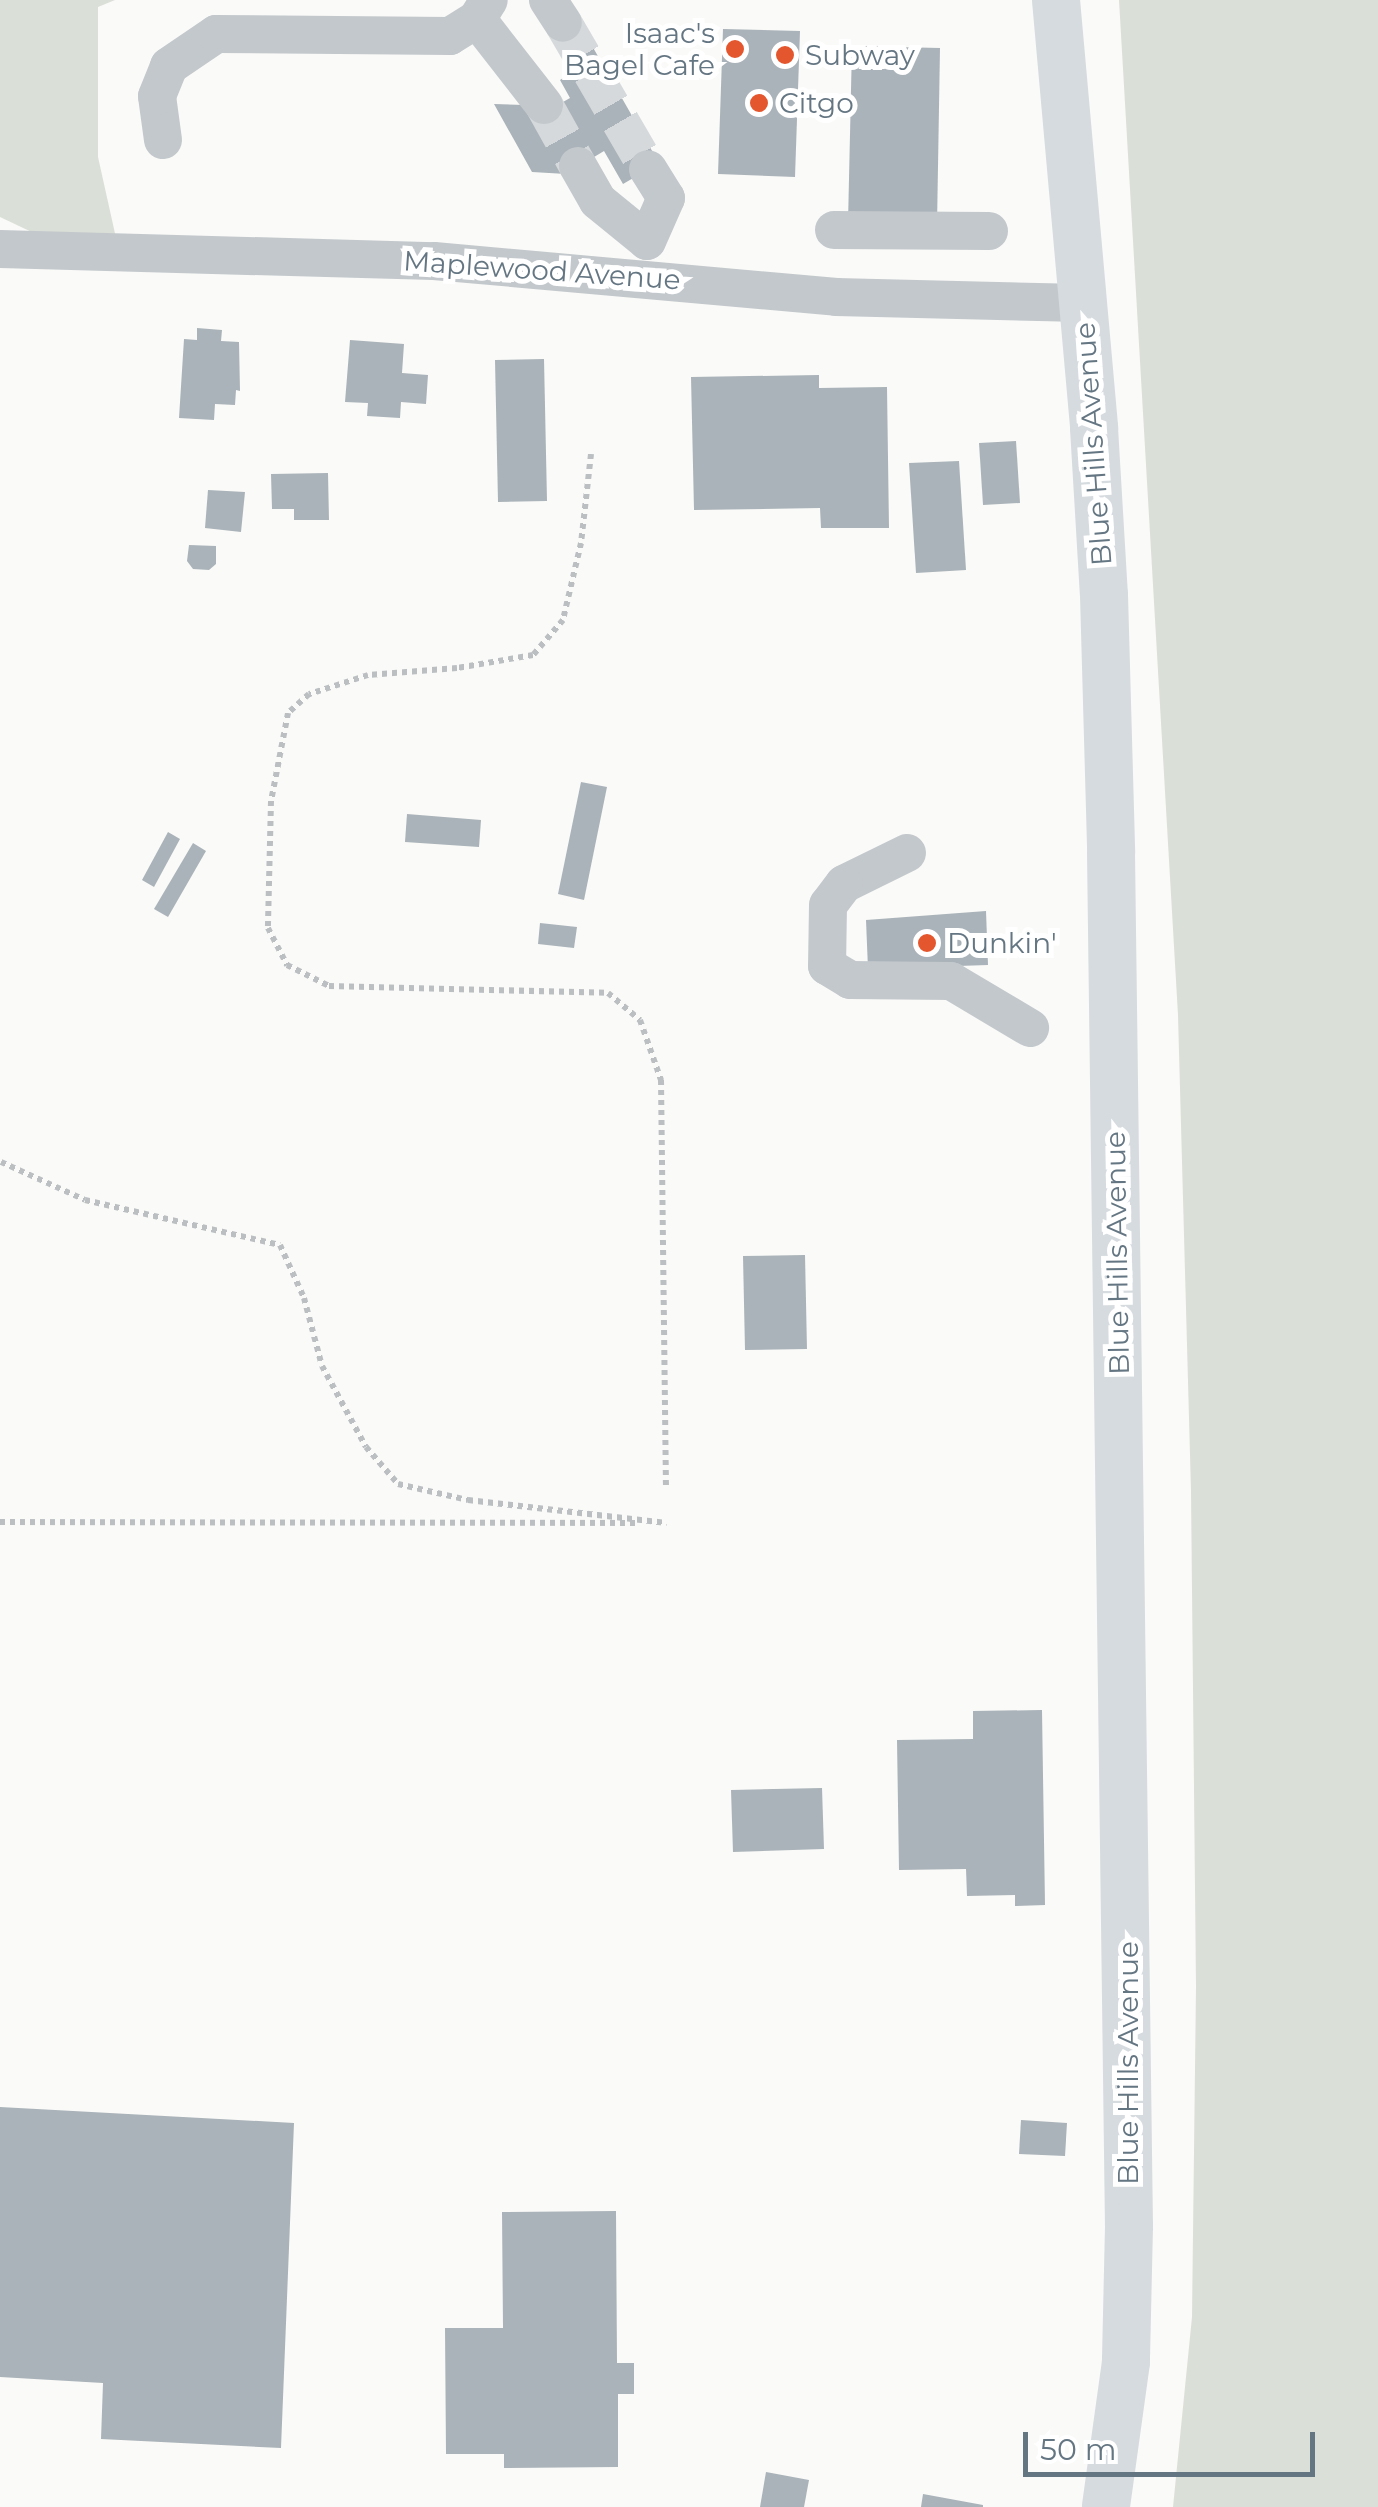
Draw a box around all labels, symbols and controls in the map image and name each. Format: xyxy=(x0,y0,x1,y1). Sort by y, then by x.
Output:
place label: Isaac's Bagel Cafe xyxy=(564,16,715,82)
marker: Isaac's Bagel Cafe xyxy=(724,38,746,60)
place label: Subway xyxy=(805,38,915,72)
marker: Subway xyxy=(774,44,796,66)
place label: Citgo xyxy=(779,86,854,120)
marker: Citgo xyxy=(748,92,770,114)
street label: Maplewood Avenue xyxy=(402,244,682,296)
street label: Blue Hills Avenue xyxy=(1068,321,1118,567)
place label: Dunkin' xyxy=(947,926,1057,960)
marker: Dunkin' xyxy=(916,932,938,954)
street label: Blue Hills Avenue xyxy=(1098,1131,1136,1375)
street label: Blue Hills Avenue xyxy=(1111,1941,1145,2185)
scale bar xyxy=(1028,2412,1320,2474)
text: 50 m xyxy=(1040,2431,1117,2468)

